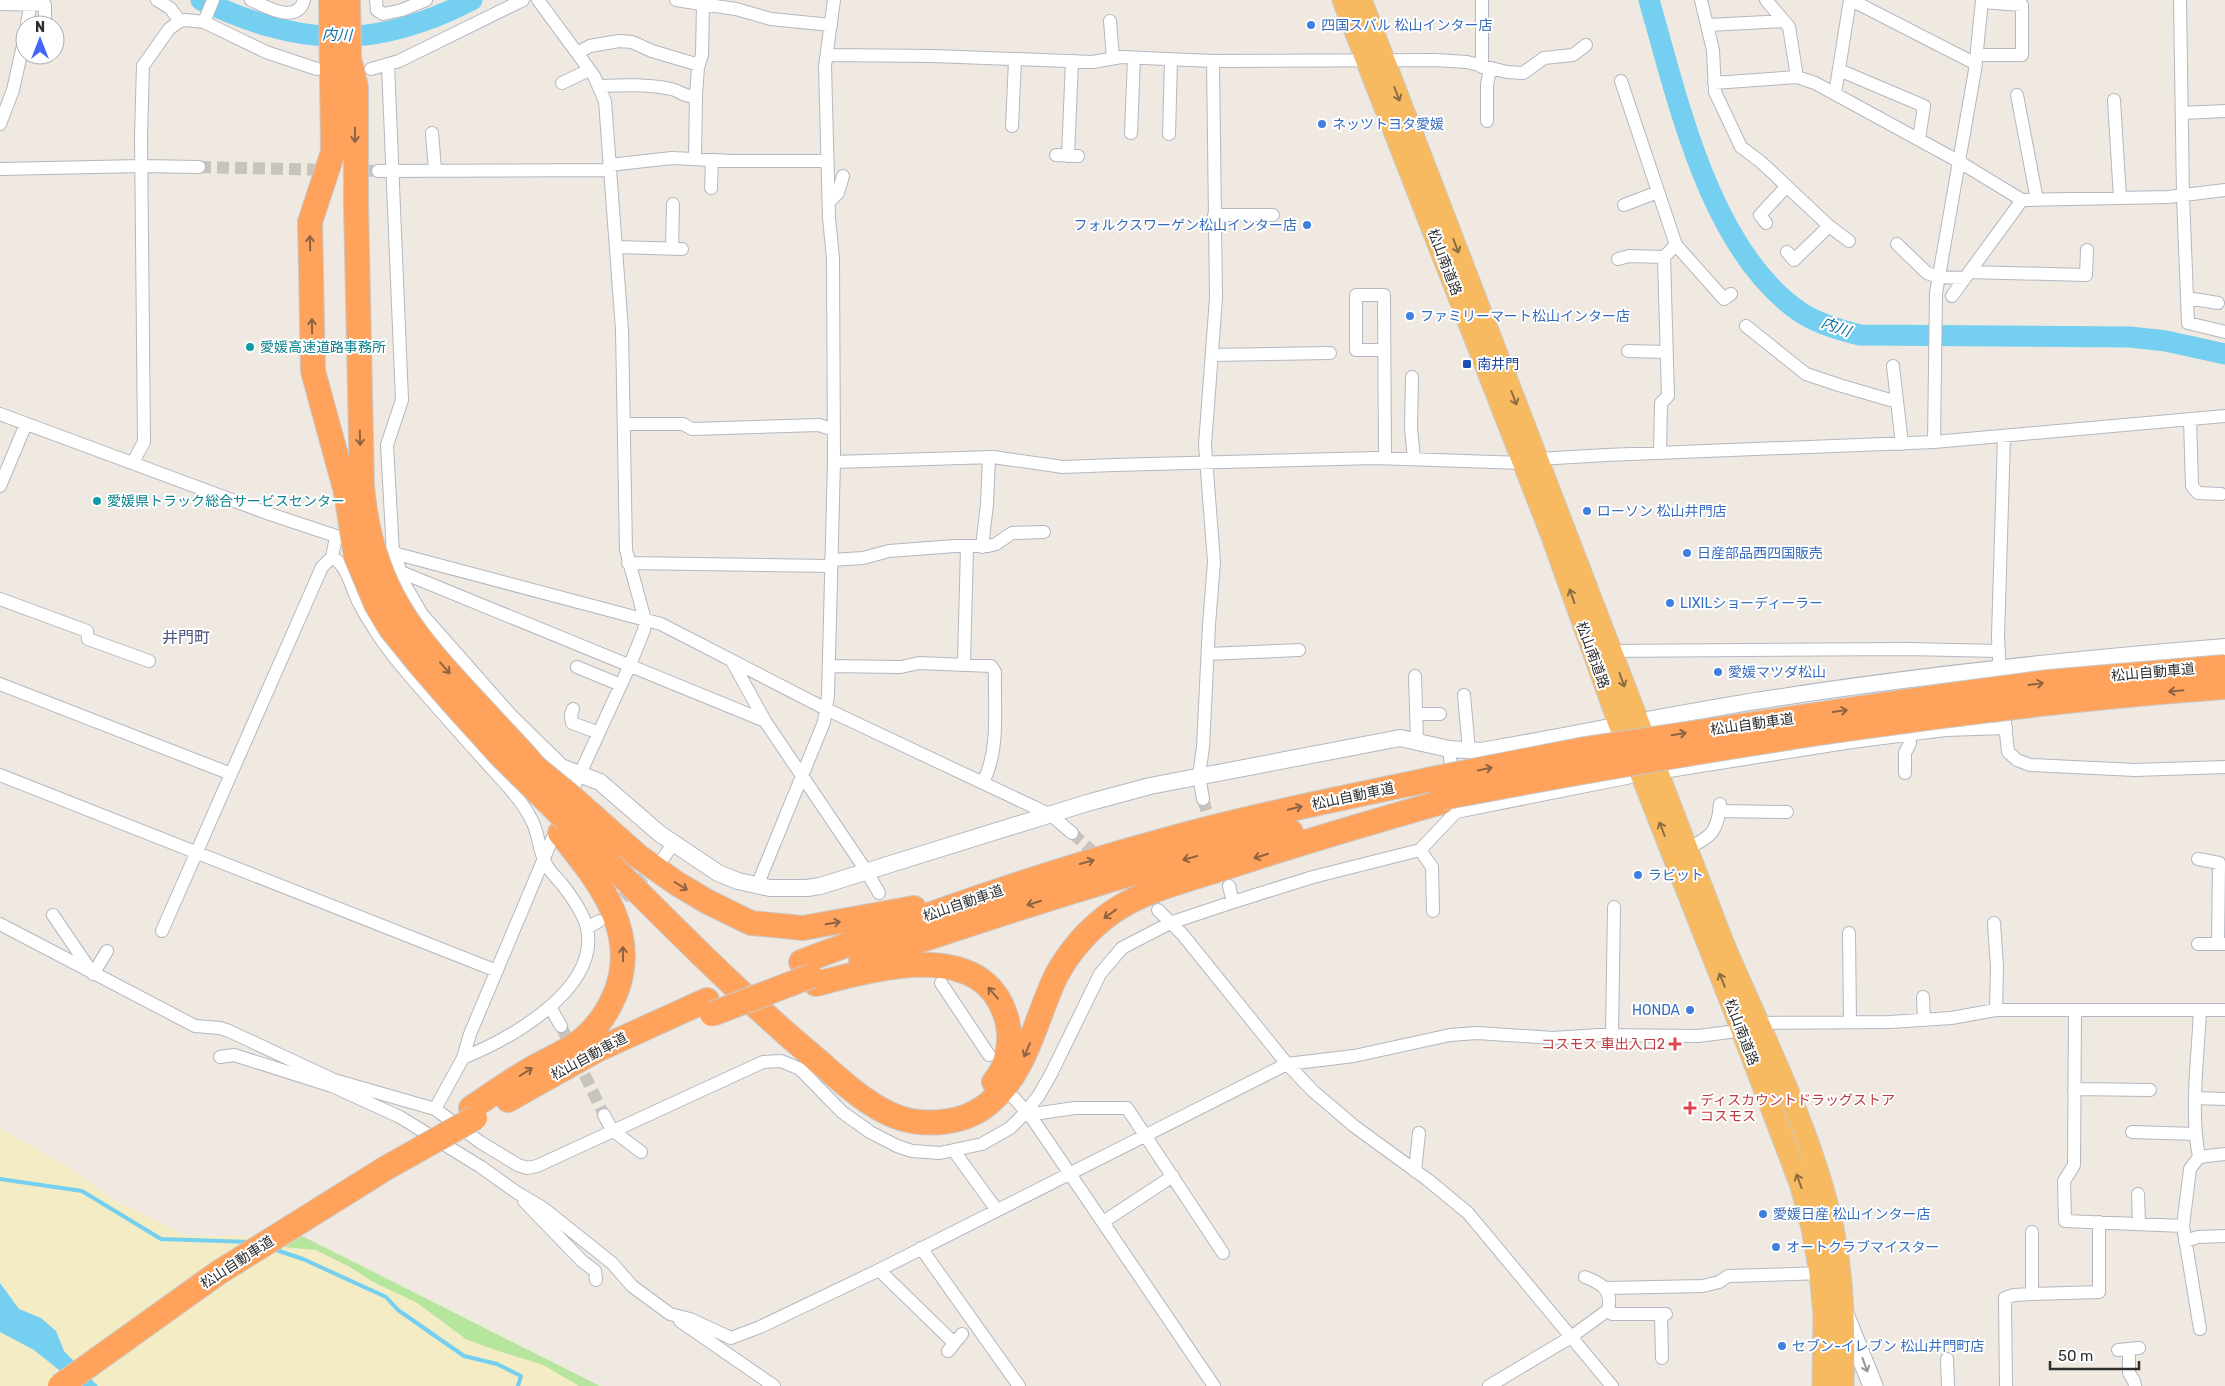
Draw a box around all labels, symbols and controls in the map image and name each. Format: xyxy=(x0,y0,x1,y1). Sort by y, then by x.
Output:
north arrow xyxy=(15,15,65,65)
place label: 四国スバル 松山インター店 xyxy=(1321,17,1492,34)
text: N xyxy=(35,19,45,36)
marker: 四国スバル 松山インター店 xyxy=(1305,19,1317,31)
water label: 内川 xyxy=(322,25,354,45)
one-way arrow xyxy=(1393,86,1402,102)
place label: ネッツトヨタ愛媛 xyxy=(1332,116,1444,133)
marker: ネッツトヨタ愛媛 xyxy=(1316,118,1328,130)
one-way arrow xyxy=(351,127,360,143)
place label: フォルクスワーゲン松山インター店 xyxy=(1073,217,1297,234)
marker: フォルクスワーゲン松山インター店 xyxy=(1301,219,1313,231)
street label: 松山南道路 xyxy=(1424,226,1465,298)
one-way arrow xyxy=(306,235,315,251)
one-way arrow xyxy=(1451,238,1461,253)
place label: ファミリーマート松山インター店 xyxy=(1420,308,1630,325)
marker: ファミリーマート松山インター店 xyxy=(1404,310,1416,322)
water label: 内川 xyxy=(1819,313,1855,341)
one-way arrow xyxy=(307,318,317,334)
place label: 愛媛高速道路事務所 xyxy=(260,339,386,356)
marker: 愛媛高速道路事務所 xyxy=(244,341,256,353)
place label: 南井門 xyxy=(1477,356,1519,373)
marker: 南井門 xyxy=(1461,358,1473,370)
one-way arrow xyxy=(1510,390,1519,405)
one-way arrow xyxy=(355,430,365,446)
place label: 愛媛県トラック総合サービスセンター xyxy=(107,493,345,510)
marker: 愛媛県トラック総合サービスセンター xyxy=(91,495,103,507)
place label: ローソン 松山井門店 xyxy=(1597,503,1726,520)
marker: ローソン 松山井門店 xyxy=(1581,505,1593,517)
place label: 日産部品西四国販売 xyxy=(1697,545,1823,562)
marker: 日産部品西四国販売 xyxy=(1681,547,1693,559)
one-way arrow xyxy=(1567,589,1576,604)
place label: LIXILショーディーラー xyxy=(1680,595,1823,612)
marker: LIXILショーディーラー xyxy=(1664,597,1676,609)
street label: 松山南道路 xyxy=(1573,619,1612,691)
district label: 井門町 xyxy=(162,628,210,647)
street label: 松山自動車道 xyxy=(2110,660,2196,685)
one-way arrow xyxy=(439,662,451,675)
place label: 愛媛マツダ松山 xyxy=(1728,664,1826,681)
marker: 愛媛マツダ松山 xyxy=(1712,666,1724,678)
one-way arrow xyxy=(1618,672,1627,687)
one-way arrow xyxy=(2028,678,2044,688)
one-way arrow xyxy=(2169,687,2185,696)
one-way arrow xyxy=(1832,705,1848,715)
street label: 松山自動車道 xyxy=(1709,710,1795,739)
one-way arrow xyxy=(1671,729,1687,739)
one-way arrow xyxy=(1477,764,1493,773)
street label: 松山自動車道 xyxy=(1310,779,1396,814)
one-way arrow xyxy=(1287,803,1303,813)
one-way arrow xyxy=(1657,822,1666,838)
one-way arrow xyxy=(1254,852,1270,861)
one-way arrow xyxy=(1182,854,1198,863)
one-way arrow xyxy=(1079,857,1095,867)
place label: ラビット xyxy=(1648,867,1704,884)
marker: ラビット xyxy=(1632,869,1644,881)
one-way arrow xyxy=(674,880,688,891)
street label: 松山自動車道 xyxy=(921,882,1006,925)
one-way arrow xyxy=(1026,899,1042,908)
one-way arrow xyxy=(1104,909,1117,920)
one-way arrow xyxy=(825,918,841,928)
one-way arrow xyxy=(618,946,628,962)
one-way arrow xyxy=(1717,973,1726,988)
one-way arrow xyxy=(987,986,998,999)
street label: 松山南道路 xyxy=(1721,996,1762,1068)
place label: HONDA xyxy=(1632,1002,1681,1019)
marker: HONDA xyxy=(1684,1004,1696,1016)
street label: 松山自動車道 xyxy=(548,1029,630,1084)
place label: コスモス 車出入口2 xyxy=(1541,1036,1665,1053)
marker: コスモス 車出入口2 xyxy=(1669,1038,1681,1050)
one-way arrow xyxy=(1021,1042,1031,1057)
one-way arrow xyxy=(519,1066,533,1076)
place label: ディスカウントドラッグストア コスモス xyxy=(1700,1092,1895,1125)
marker: ディスカウントドラッグストア コスモス xyxy=(1684,1102,1696,1114)
one-way arrow xyxy=(1794,1174,1803,1189)
place label: 愛媛日産 松山インター店 xyxy=(1773,1206,1930,1223)
marker: 愛媛日産 松山インター店 xyxy=(1757,1208,1769,1220)
street label: 松山自動車道 xyxy=(197,1232,277,1292)
place label: オートクラブマイスター xyxy=(1786,1239,1940,1256)
marker: オートクラブマイスター xyxy=(1770,1241,1782,1253)
place label: セブン-イレブン 松山井門町店 xyxy=(1792,1338,1984,1355)
scale bar xyxy=(2050,1338,2139,1370)
marker: セブン-イレブン 松山井門町店 xyxy=(1776,1340,1788,1352)
text: 50 m xyxy=(2058,1347,2093,1365)
one-way arrow xyxy=(1861,1357,1870,1372)

